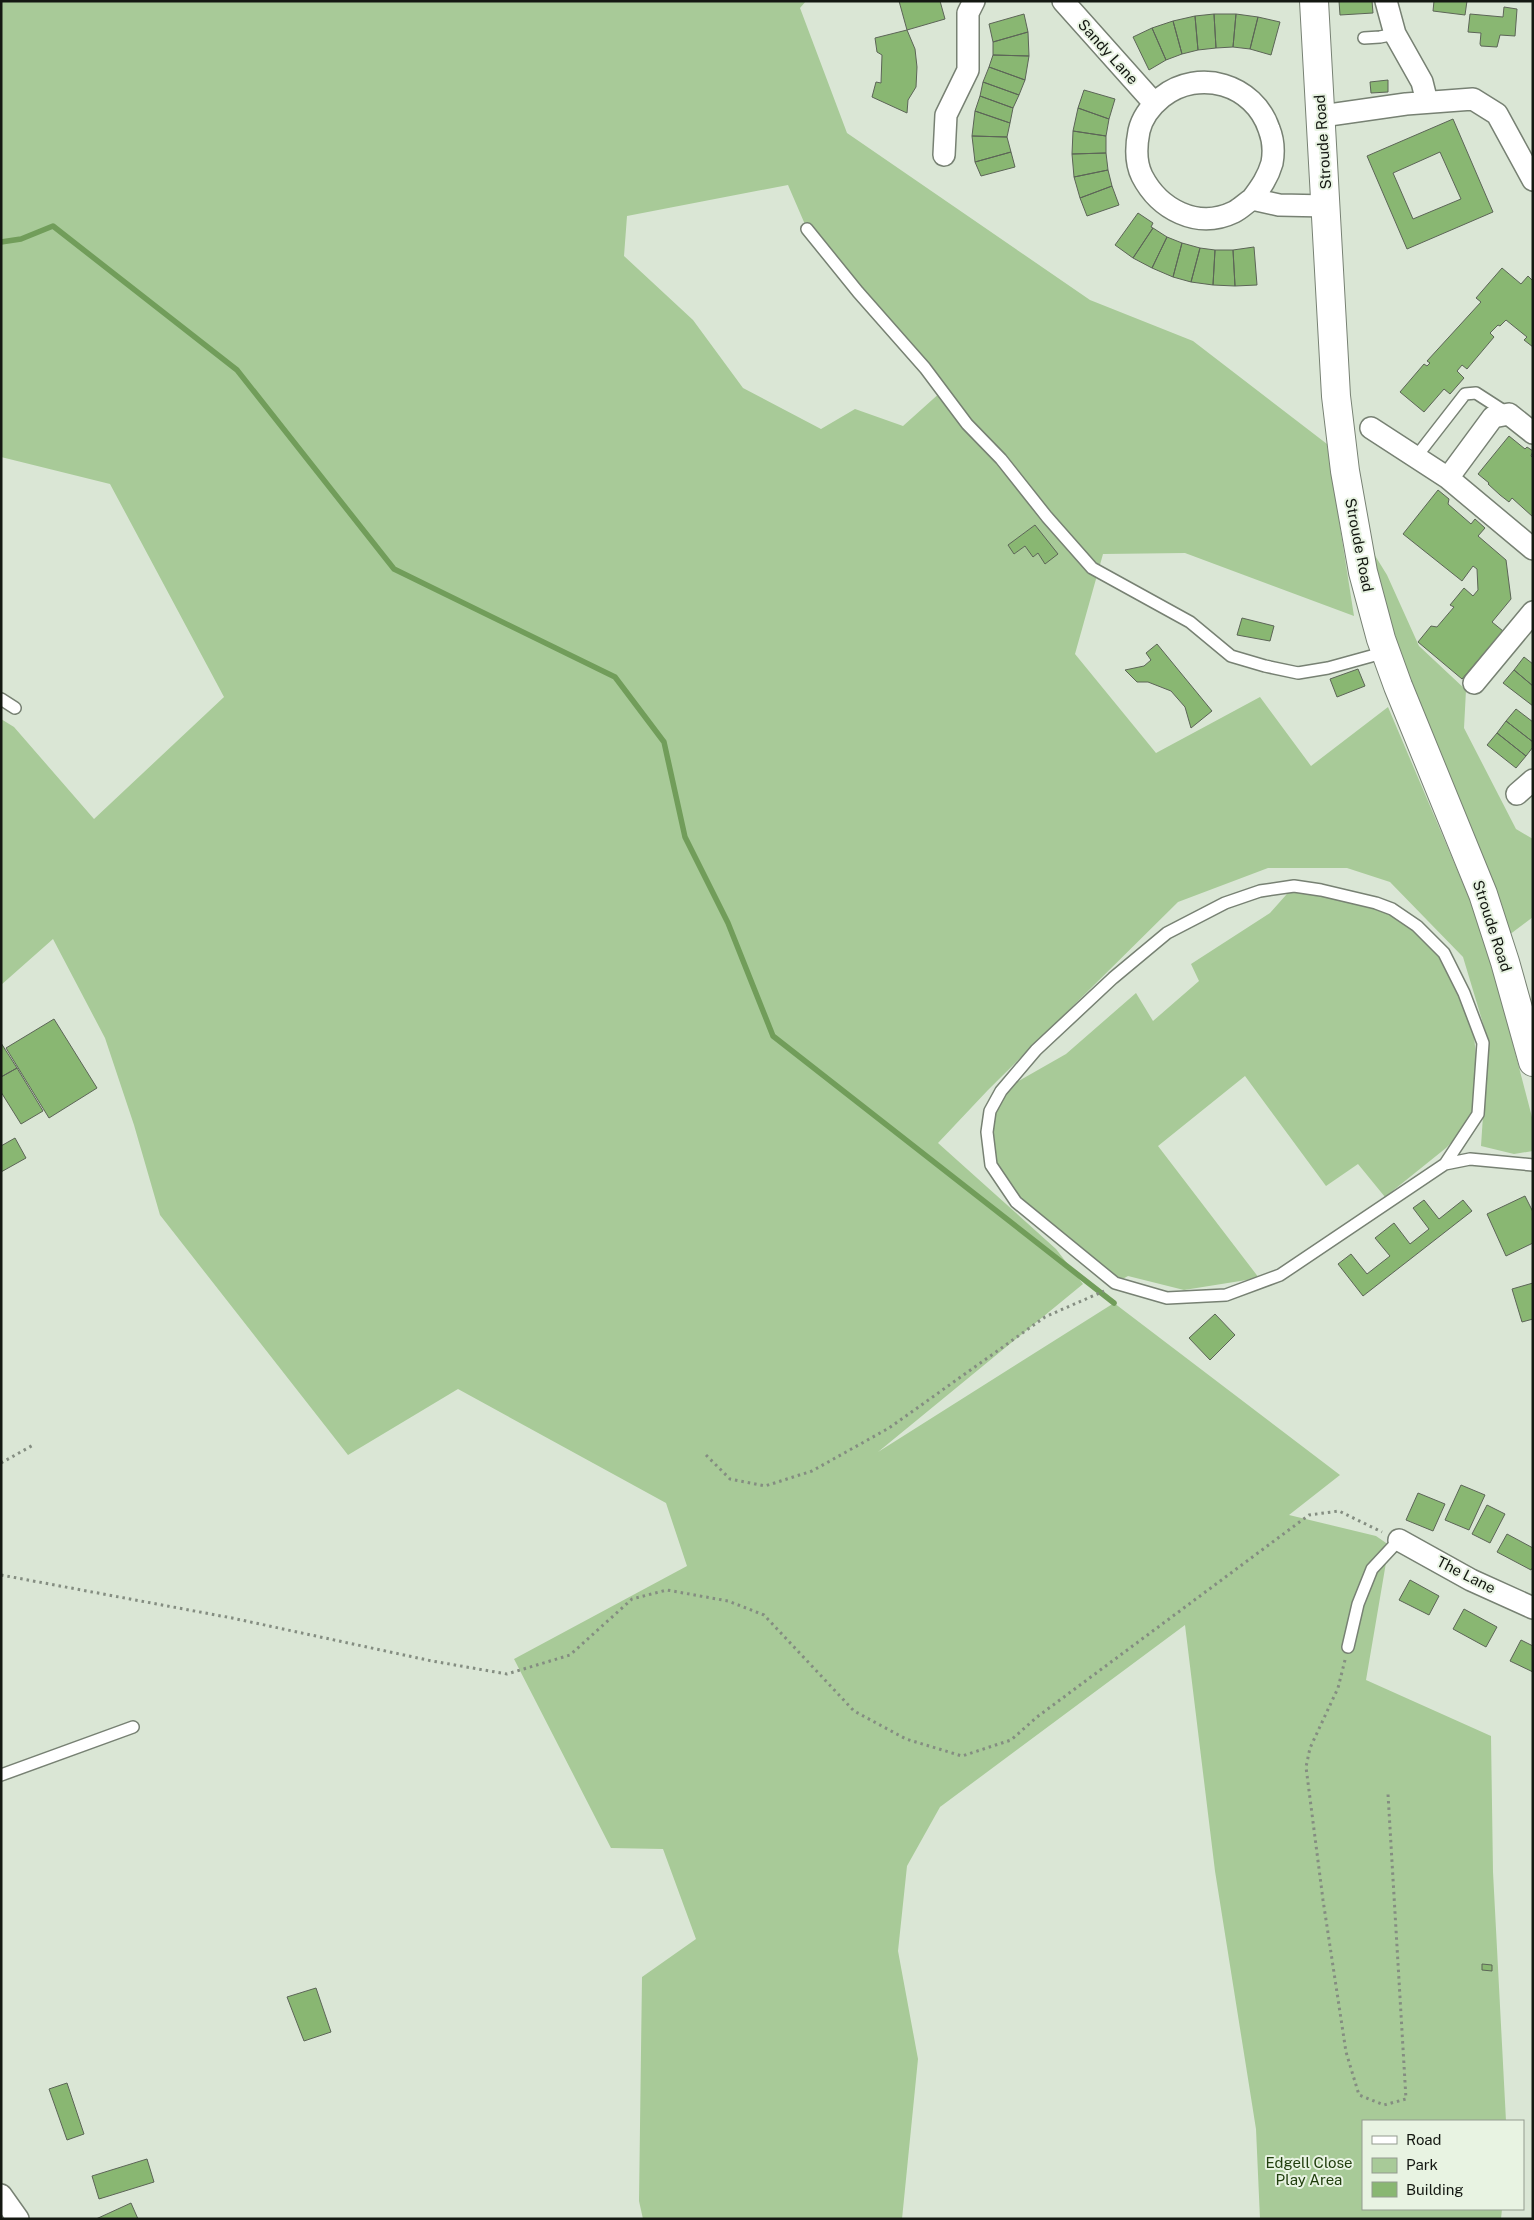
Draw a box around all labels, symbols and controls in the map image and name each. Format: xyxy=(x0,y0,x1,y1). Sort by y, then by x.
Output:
street label: Sandy Lane xyxy=(1075,16,1142,88)
street label: Stroude Road xyxy=(1311,94,1334,190)
street label: Stroude Road xyxy=(1342,497,1377,593)
street label: Stroude Road xyxy=(1470,878,1515,974)
street label: The Lane xyxy=(1434,1553,1498,1597)
legend xyxy=(1362,2120,1524,2210)
text: Road xyxy=(1406,2131,1442,2148)
park label: Edgell Close Play Area xyxy=(1265,2154,1353,2188)
text: Park xyxy=(1406,2156,1438,2173)
text: Building xyxy=(1406,2181,1464,2198)

